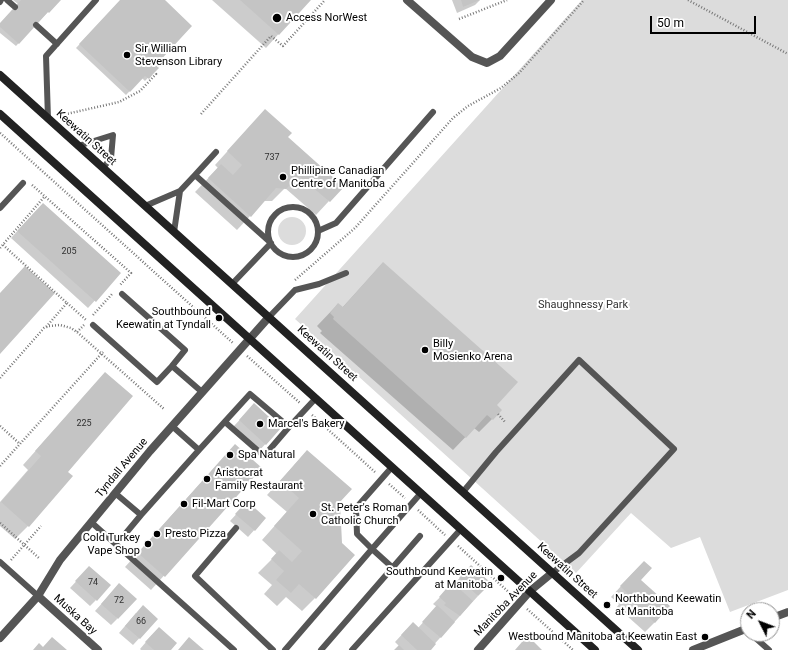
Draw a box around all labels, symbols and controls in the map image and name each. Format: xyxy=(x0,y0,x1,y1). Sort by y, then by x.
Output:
scale bar xyxy=(652,8,758,34)
place label: Access NorWest xyxy=(286,11,367,25)
marker: Access NorWest xyxy=(271,12,283,24)
text: 50 m xyxy=(657,16,684,30)
place label: Sir William Stevenson Library xyxy=(135,42,222,68)
marker: Sir William Stevenson Library xyxy=(122,50,132,60)
street label: Keewatin Street xyxy=(53,107,119,169)
house number: 737 xyxy=(264,153,280,163)
place label: Phillipine Canadian Centre of Manitoba xyxy=(291,164,385,190)
marker: Phillipine Canadian Centre of Manitoba xyxy=(278,172,288,182)
house number: 205 xyxy=(61,247,77,257)
park label: Shaughnessy Park xyxy=(538,298,628,312)
place label: Southbound Keewatin at Tyndall xyxy=(116,305,211,331)
marker: Southbound Keewatin at Tyndall xyxy=(214,313,224,323)
street label: Keewatin Street xyxy=(294,323,360,385)
place label: Billy Mosienko Arena xyxy=(433,337,512,363)
marker: Billy Mosienko Arena xyxy=(420,345,430,355)
place label: Marcel's Bakery xyxy=(268,417,345,431)
house number: 225 xyxy=(76,419,92,429)
marker: Marcel's Bakery xyxy=(255,419,265,429)
street label: Tyndall Avenue xyxy=(93,436,151,500)
place label: Spa Natural xyxy=(238,448,295,462)
marker: Spa Natural xyxy=(225,450,235,460)
place label: Aristocrat Family Restaurant xyxy=(215,466,303,492)
marker: Aristocrat Family Restaurant xyxy=(202,474,212,484)
place label: Fil-Mart Corp xyxy=(192,497,256,511)
marker: Fil-Mart Corp xyxy=(179,499,189,509)
place label: St. Peter's Roman Catholic Church xyxy=(321,501,407,527)
marker: St. Peter's Roman Catholic Church xyxy=(308,509,318,519)
place label: Presto Pizza xyxy=(165,527,226,541)
marker: Presto Pizza xyxy=(152,529,162,539)
place label: Cold Turkey Vape Shop xyxy=(83,531,140,557)
marker: Cold Turkey Vape Shop xyxy=(143,539,153,549)
street label: Keewatin Street xyxy=(534,540,600,602)
place label: Southbound Keewatin at Manitoba xyxy=(386,565,493,591)
street label: Manitoba Avenue xyxy=(472,569,540,639)
marker: Southbound Keewatin at Manitoba xyxy=(496,573,506,583)
house number: 74 xyxy=(88,578,98,588)
street label: Muska Bay xyxy=(51,592,99,638)
place label: Northbound Keewatin at Manitoba xyxy=(615,592,721,618)
house number: 72 xyxy=(114,596,124,606)
marker: Northbound Keewatin at Manitoba xyxy=(602,600,612,610)
north arrow xyxy=(740,602,780,642)
text: N xyxy=(744,607,759,622)
house number: 66 xyxy=(136,617,146,627)
place label: Westbound Manitoba at Keewatin East xyxy=(508,630,697,644)
marker: Westbound Manitoba at Keewatin East xyxy=(700,632,710,642)

